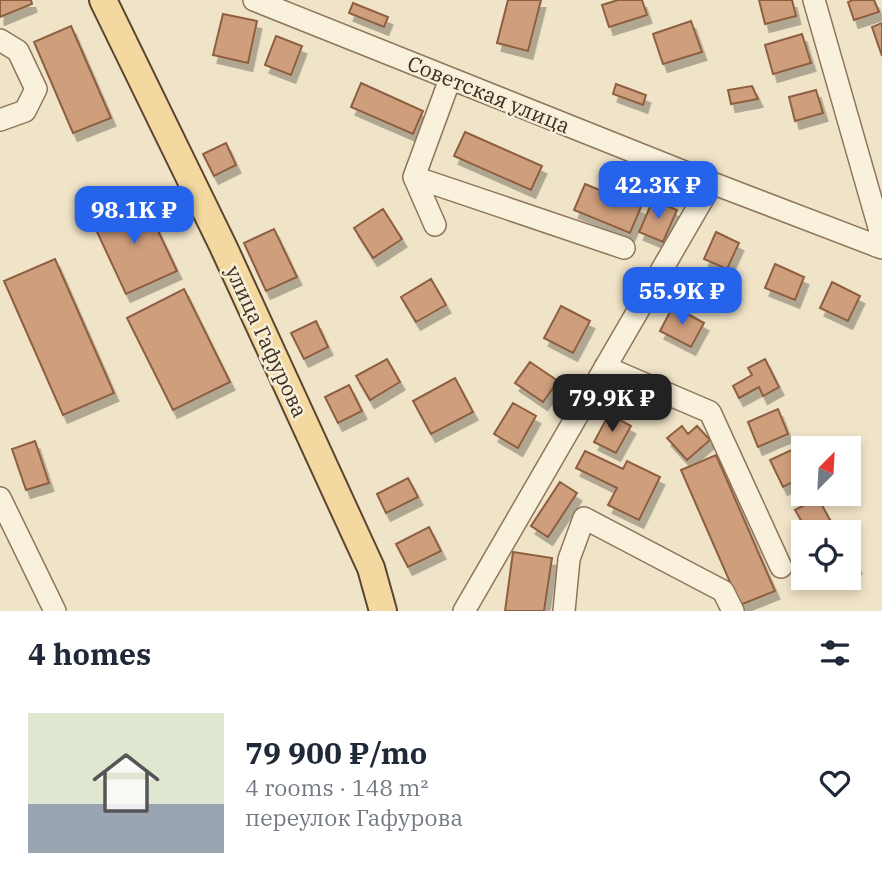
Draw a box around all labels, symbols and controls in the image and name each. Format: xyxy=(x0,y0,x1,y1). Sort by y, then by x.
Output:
street label: Советская улица xyxy=(404,49,574,139)
pin: 42.3K ₽ xyxy=(593,162,723,221)
text: 42.3K ₽ xyxy=(615,169,701,199)
pin: 98.1K ₽ xyxy=(69,187,199,246)
text: 98.1K ₽ xyxy=(91,194,177,224)
street label: улица Гафурова xyxy=(219,260,315,422)
pin: 55.9K ₽ xyxy=(617,268,747,327)
text: 55.9K ₽ xyxy=(639,275,725,305)
pin: 79.9K ₽ xyxy=(547,374,677,434)
text: 79.9K ₽ xyxy=(569,382,655,412)
north arrow xyxy=(791,436,861,506)
map controls xyxy=(791,436,861,590)
button: locate xyxy=(791,520,861,590)
text: 4 homes xyxy=(28,634,151,673)
icon: filters xyxy=(816,634,854,672)
text: 79 900 ₽/mo xyxy=(245,733,427,772)
icon: home xyxy=(84,741,168,825)
icon: heart xyxy=(816,764,854,802)
text: 4 rooms · 148 m² xyxy=(245,772,428,802)
text: переулок Гафурова xyxy=(245,802,463,832)

